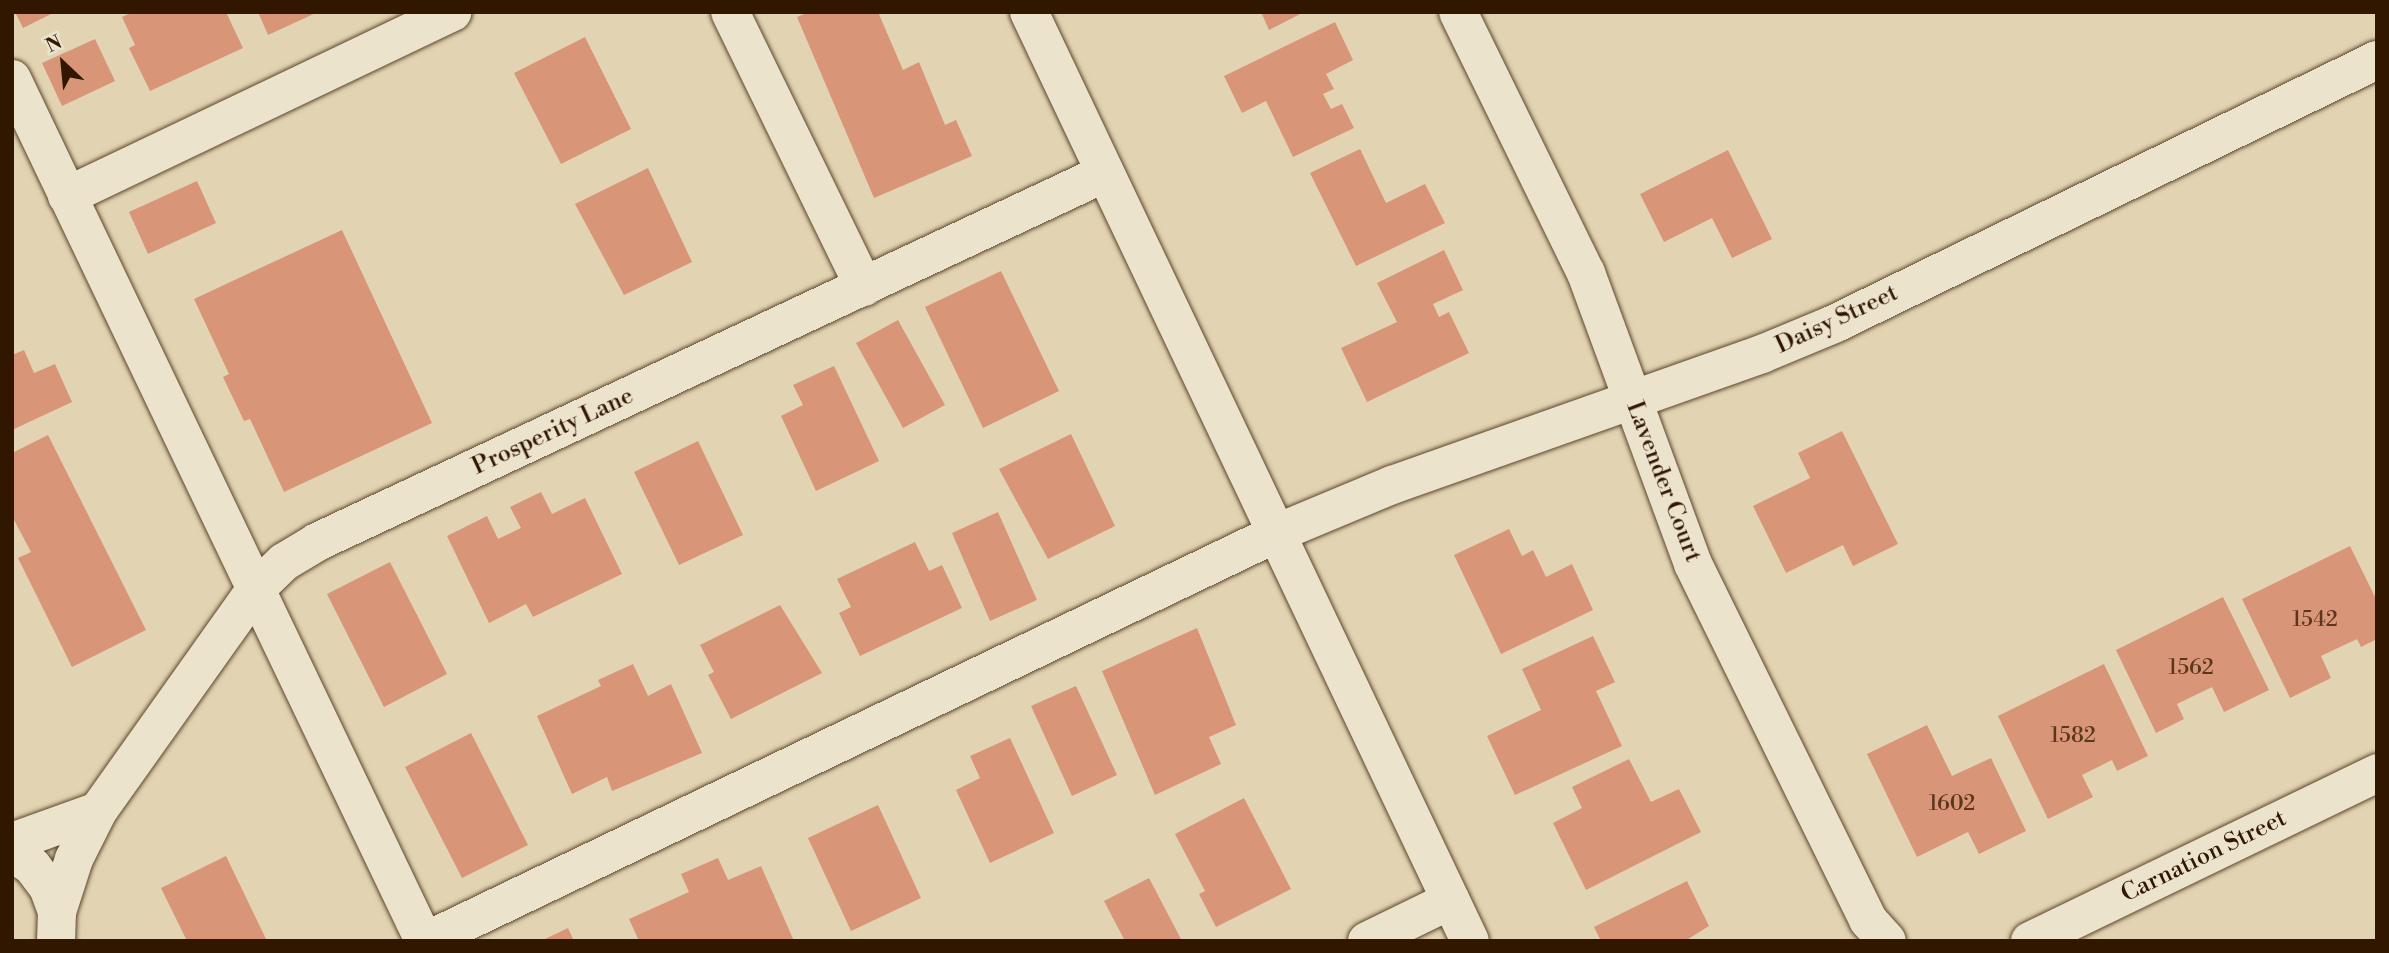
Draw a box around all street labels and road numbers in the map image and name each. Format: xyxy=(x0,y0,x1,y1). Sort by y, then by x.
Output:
street label: Daisy Street xyxy=(1771,279,1903,361)
street label: Prosperity Lane xyxy=(468,382,638,482)
street label: Lavender Court xyxy=(1619,397,1707,567)
street label: Carnation Street xyxy=(2117,805,2291,909)

